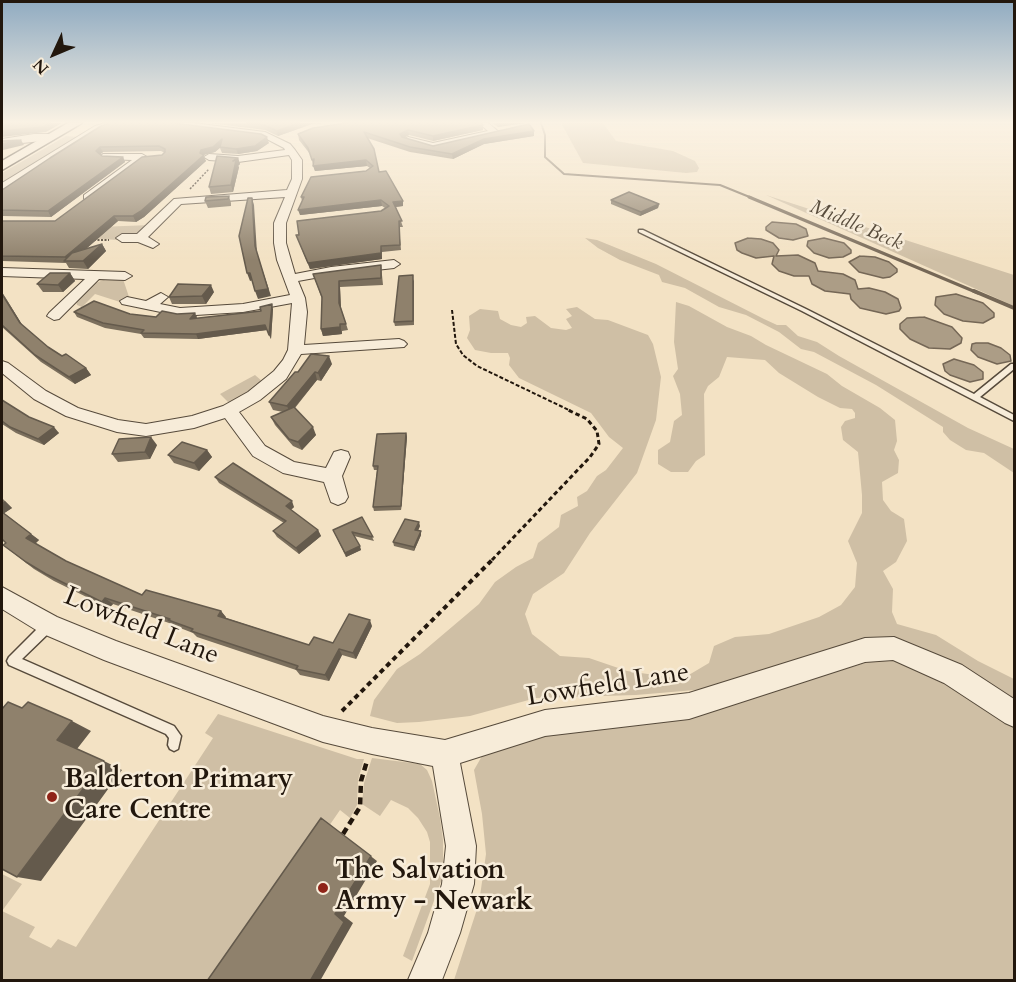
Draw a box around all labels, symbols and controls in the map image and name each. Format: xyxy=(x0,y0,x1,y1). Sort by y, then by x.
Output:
north arrow xyxy=(24,24,84,84)
text: N xyxy=(28,54,54,79)
water label: Middle Beck xyxy=(806,196,906,256)
street label: Lowfield Lane xyxy=(59,581,223,673)
street label: Lowfield Lane xyxy=(524,657,692,715)
place label: Balderton Primary Care Centre xyxy=(64,765,293,828)
marker: Balderton Primary Care Centre xyxy=(45,790,59,804)
place label: The Salvation Army - Newark xyxy=(335,856,533,919)
marker: The Salvation Army - Newark xyxy=(316,881,330,895)

